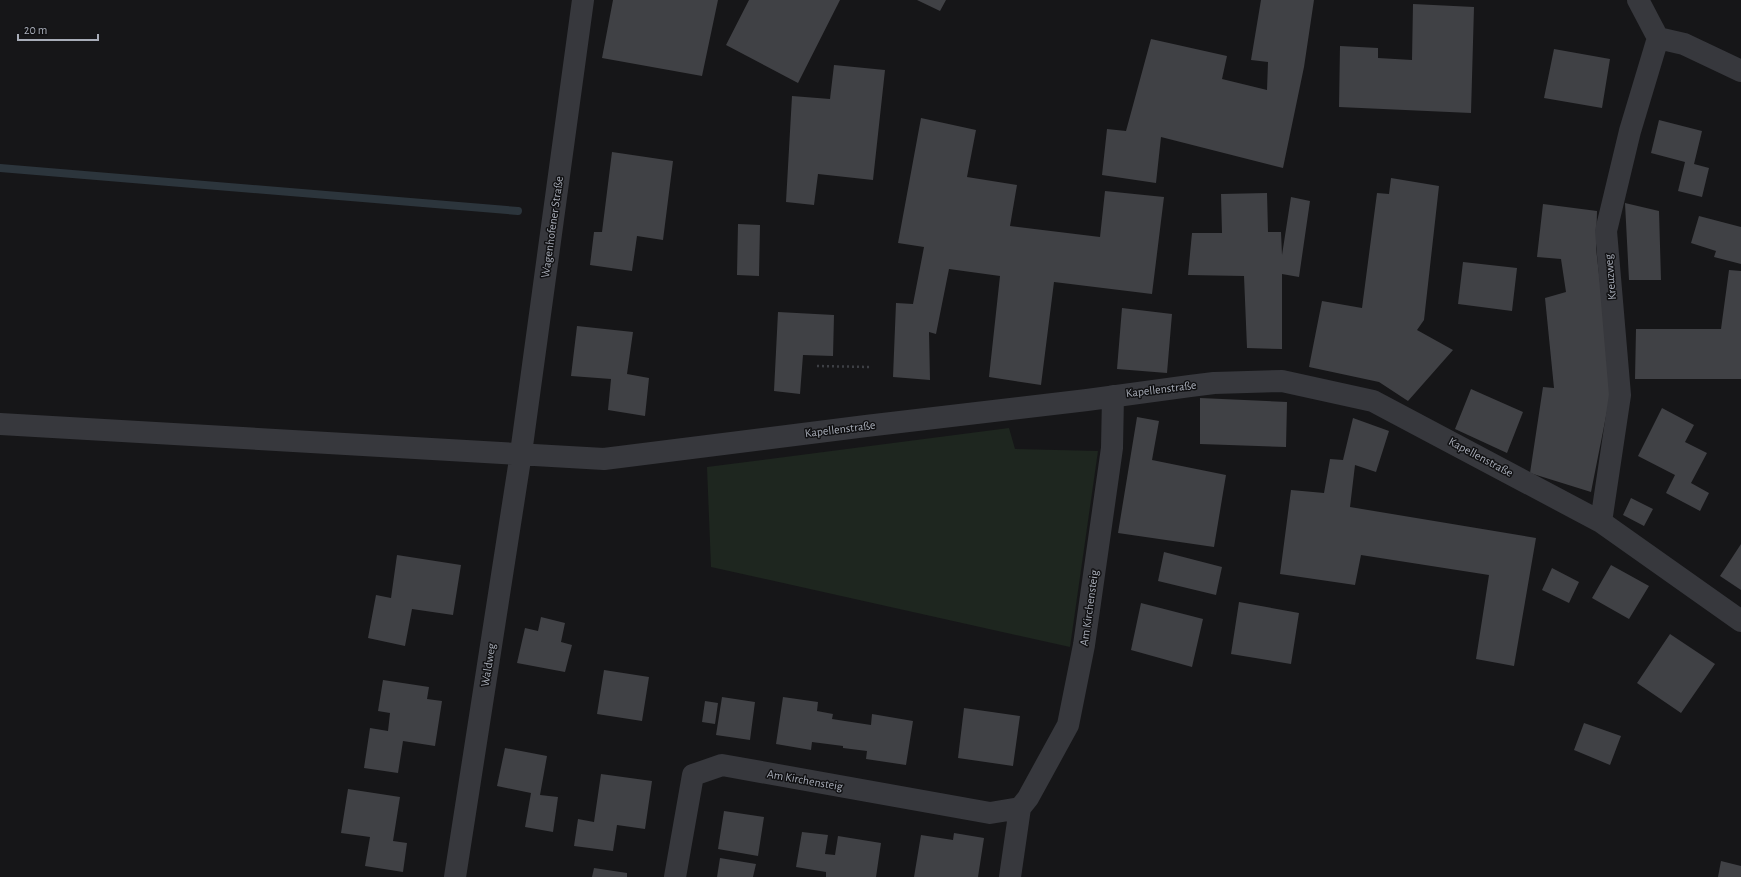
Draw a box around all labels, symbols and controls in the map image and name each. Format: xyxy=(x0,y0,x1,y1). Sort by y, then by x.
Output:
scale bar xyxy=(18,16,98,42)
text: 20 m xyxy=(24,24,47,36)
street label: Wagenhofener Straße xyxy=(539,175,565,279)
street label: Kreuzweg xyxy=(1602,253,1618,300)
street label: Kapellenstraße xyxy=(1125,379,1197,399)
street label: Kapellenstraße xyxy=(804,419,876,439)
street label: Kapellenstraße xyxy=(1447,435,1515,479)
street label: Am Kirchensteig xyxy=(1078,569,1100,647)
street label: Waldweg xyxy=(479,642,497,688)
street label: Am Kirchensteig xyxy=(766,767,844,793)

